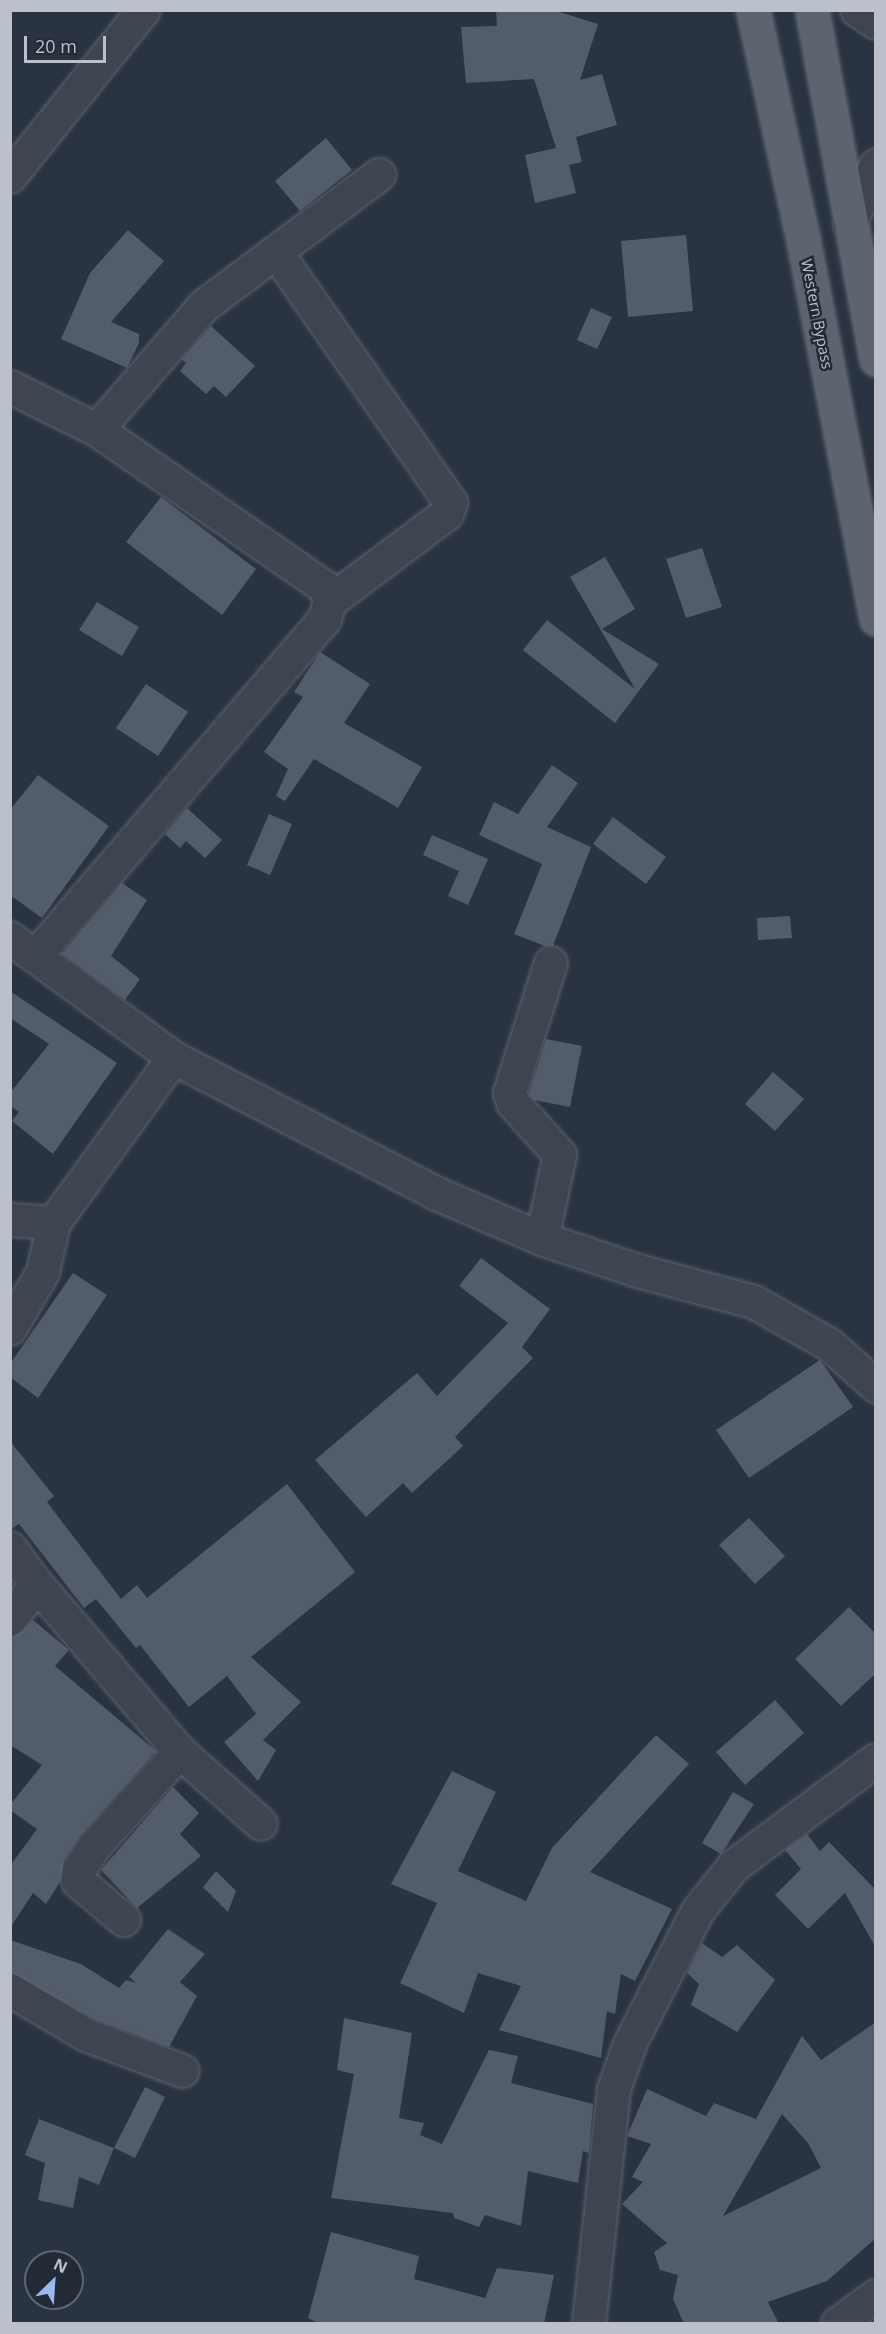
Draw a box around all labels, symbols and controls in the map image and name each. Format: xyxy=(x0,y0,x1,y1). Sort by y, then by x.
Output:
scale bar xyxy=(27,24,110,62)
text: 20 m xyxy=(35,34,77,58)
street label: Western Bypass xyxy=(798,258,836,370)
north arrow xyxy=(24,2250,84,2310)
text: N xyxy=(50,2253,71,2278)

